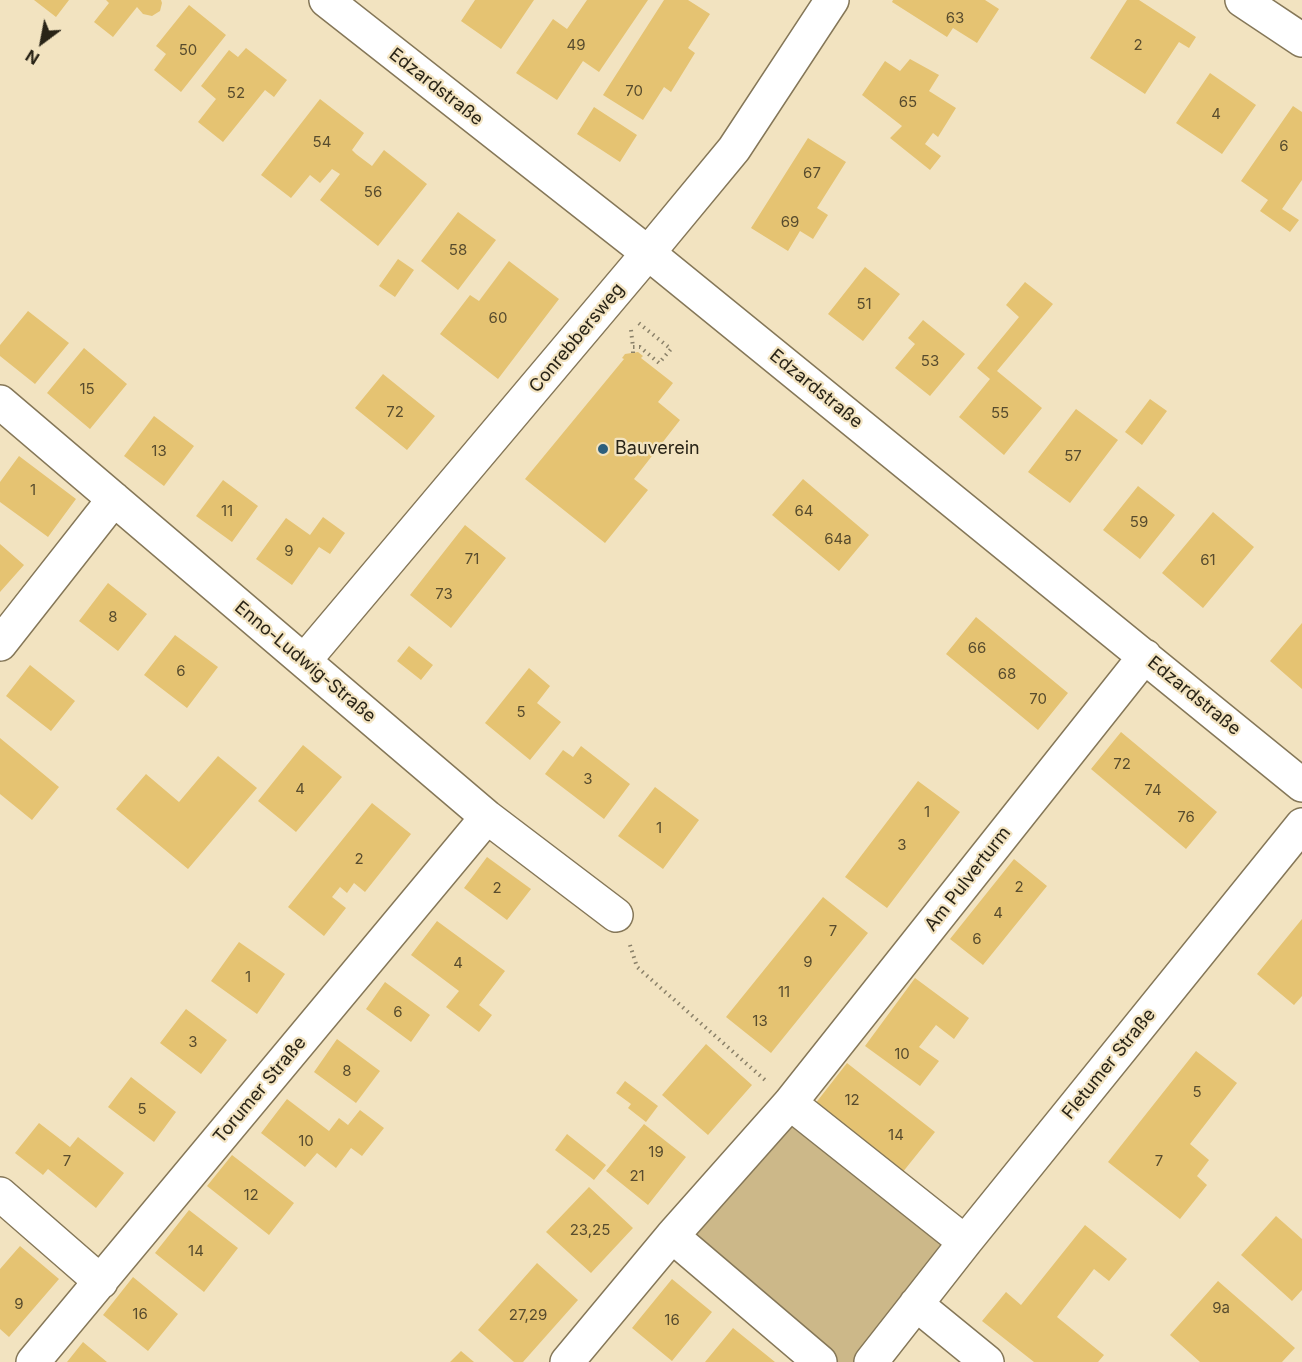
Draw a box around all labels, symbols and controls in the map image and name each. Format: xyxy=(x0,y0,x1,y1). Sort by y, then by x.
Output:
house number: 63 xyxy=(946,9,964,27)
north arrow xyxy=(12,12,72,72)
house number: 49 xyxy=(567,36,585,54)
house number: 2 xyxy=(1133,36,1143,54)
house number: 50 xyxy=(179,41,197,59)
street label: Edzardstraße xyxy=(385,44,487,130)
text: N xyxy=(22,46,43,69)
house number: 70 xyxy=(625,82,643,100)
house number: 52 xyxy=(227,84,245,102)
house number: 65 xyxy=(899,93,917,111)
house number: 4 xyxy=(1211,105,1221,123)
house number: 54 xyxy=(313,133,331,151)
house number: 6 xyxy=(1279,137,1289,155)
house number: 67 xyxy=(803,164,821,182)
house number: 56 xyxy=(364,183,382,201)
house number: 69 xyxy=(781,213,799,231)
house number: 58 xyxy=(449,241,467,259)
street label: Conrebbersweg xyxy=(525,279,629,397)
house number: 51 xyxy=(856,295,872,313)
house number: 60 xyxy=(489,309,507,327)
street label: Edzardstraße xyxy=(765,345,867,433)
house number: 53 xyxy=(921,352,939,370)
house number: 15 xyxy=(79,380,95,398)
house number: 72 xyxy=(386,403,404,421)
house number: 55 xyxy=(991,404,1009,422)
place label: Bauverein xyxy=(615,438,700,460)
house number: 13 xyxy=(151,442,167,460)
marker: Bauverein xyxy=(596,442,610,456)
house number: 57 xyxy=(1064,447,1082,465)
house number: 1 xyxy=(30,481,36,499)
house number: 11 xyxy=(221,502,233,520)
house number: 64 xyxy=(795,502,813,520)
house number: 59 xyxy=(1130,513,1148,531)
house number: 64a xyxy=(824,530,852,548)
house number: 9 xyxy=(284,542,294,560)
house number: 71 xyxy=(465,550,479,568)
house number: 61 xyxy=(1200,551,1216,569)
house number: 73 xyxy=(435,585,453,603)
street label: Enno-Ludwig-Straße xyxy=(230,597,380,727)
house number: 8 xyxy=(108,608,118,626)
house number: 66 xyxy=(968,639,986,657)
street label: Edzardstraße xyxy=(1143,652,1245,740)
house number: 6 xyxy=(176,662,186,680)
house number: 68 xyxy=(998,665,1016,683)
house number: 70 xyxy=(1029,690,1047,708)
house number: 5 xyxy=(516,703,526,721)
house number: 72 xyxy=(1113,755,1131,773)
house number: 3 xyxy=(583,770,593,788)
house number: 4 xyxy=(295,780,305,798)
house number: 74 xyxy=(1144,781,1162,799)
house number: 1 xyxy=(924,803,930,821)
house number: 76 xyxy=(1177,808,1195,826)
house number: 1 xyxy=(656,819,662,837)
street label: Am Pulverturm xyxy=(921,823,1015,935)
house number: 3 xyxy=(897,836,907,854)
house number: 2 xyxy=(354,850,364,868)
house number: 2 xyxy=(1014,878,1024,896)
house number: 2 xyxy=(492,879,502,897)
house number: 4 xyxy=(993,904,1003,922)
house number: 7 xyxy=(829,922,837,940)
house number: 6 xyxy=(972,930,982,948)
house number: 9 xyxy=(803,953,813,971)
house number: 4 xyxy=(453,954,463,972)
house number: 1 xyxy=(245,968,251,986)
house number: 11 xyxy=(778,983,790,1001)
house number: 6 xyxy=(393,1003,403,1021)
street label: Fletumer Straße xyxy=(1058,1004,1160,1124)
house number: 13 xyxy=(752,1012,768,1030)
street label: Torumer Straße xyxy=(209,1032,311,1148)
house number: 3 xyxy=(188,1033,198,1051)
house number: 10 xyxy=(894,1045,910,1063)
house number: 8 xyxy=(342,1062,352,1080)
house number: 5 xyxy=(1192,1083,1202,1101)
house number: 12 xyxy=(844,1091,860,1109)
house number: 5 xyxy=(137,1100,147,1118)
house number: 14 xyxy=(888,1126,904,1144)
house number: 10 xyxy=(298,1132,314,1150)
house number: 19 xyxy=(648,1143,664,1161)
house number: 7 xyxy=(63,1152,71,1170)
house number: 7 xyxy=(1155,1152,1163,1170)
house number: 21 xyxy=(629,1167,645,1185)
house number: 12 xyxy=(243,1186,259,1204)
house number: 23,25 xyxy=(570,1221,610,1239)
house number: 14 xyxy=(188,1242,204,1260)
house number: 9 xyxy=(14,1295,24,1313)
house number: 9a xyxy=(1212,1299,1230,1317)
house number: 16 xyxy=(132,1305,148,1323)
house number: 27,29 xyxy=(509,1306,547,1324)
house number: 16 xyxy=(664,1311,680,1329)

